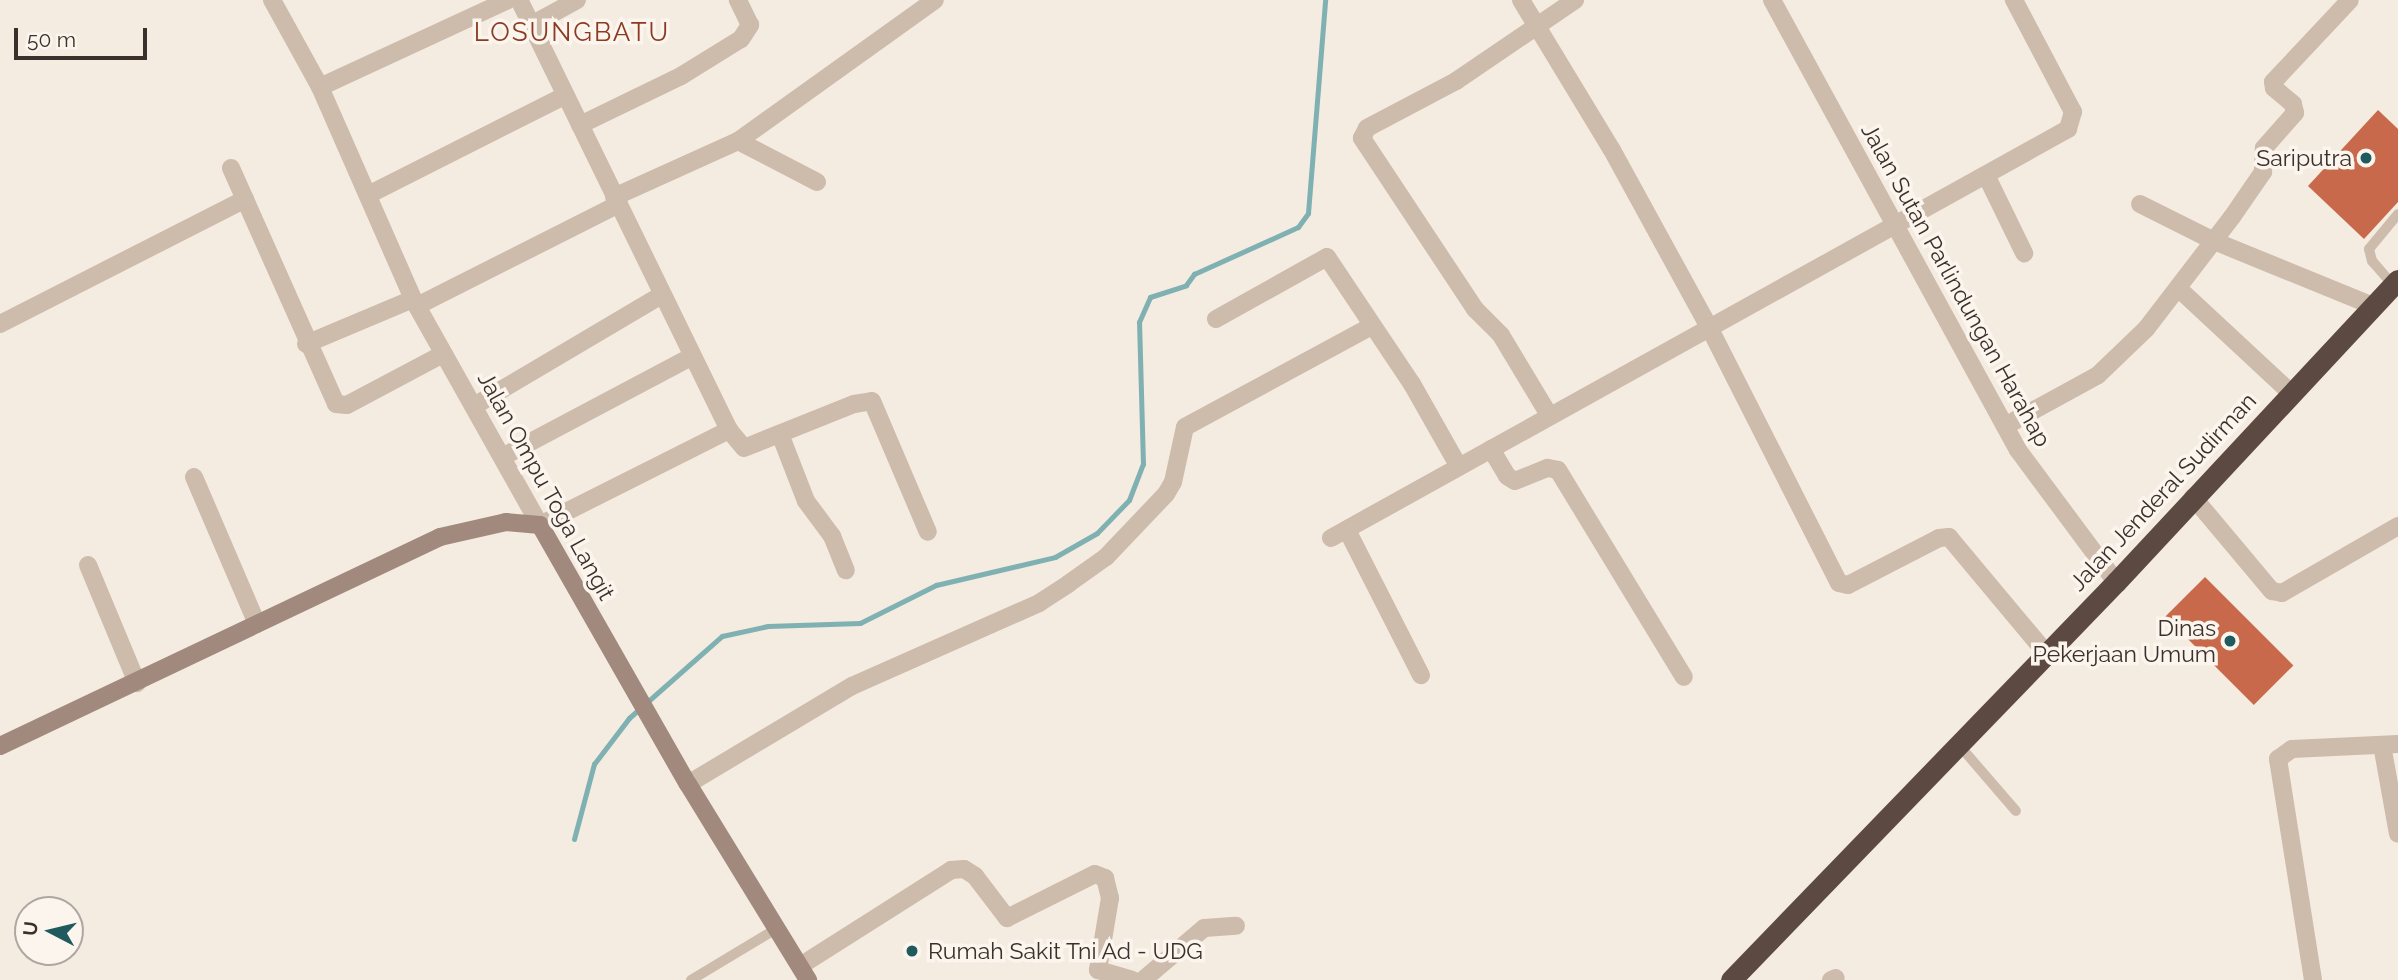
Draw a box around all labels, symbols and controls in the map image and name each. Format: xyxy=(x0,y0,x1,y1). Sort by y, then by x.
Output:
scale bar xyxy=(18,14,150,58)
district label: LOSUNGBATU xyxy=(475,17,669,49)
text: 50 m xyxy=(27,27,76,52)
street label: Jalan Sutan Parlindungan Harahap xyxy=(1855,118,2057,452)
place label: Sariputra xyxy=(2256,144,2352,172)
marker: Sariputra xyxy=(2358,150,2374,166)
street label: Jalan Ompu Toga Langit xyxy=(471,367,621,605)
street label: Jalan Jenderal Sudirman xyxy=(2064,387,2262,597)
place label: Dinas Pekerjaan Umum xyxy=(2033,614,2216,668)
marker: Dinas Pekerjaan Umum xyxy=(2222,633,2238,649)
north arrow xyxy=(14,896,84,966)
text: U xyxy=(18,920,42,937)
place label: Rumah Sakit Tni Ad - UDG xyxy=(928,937,1204,965)
marker: Rumah Sakit Tni Ad - UDG xyxy=(902,941,922,961)

